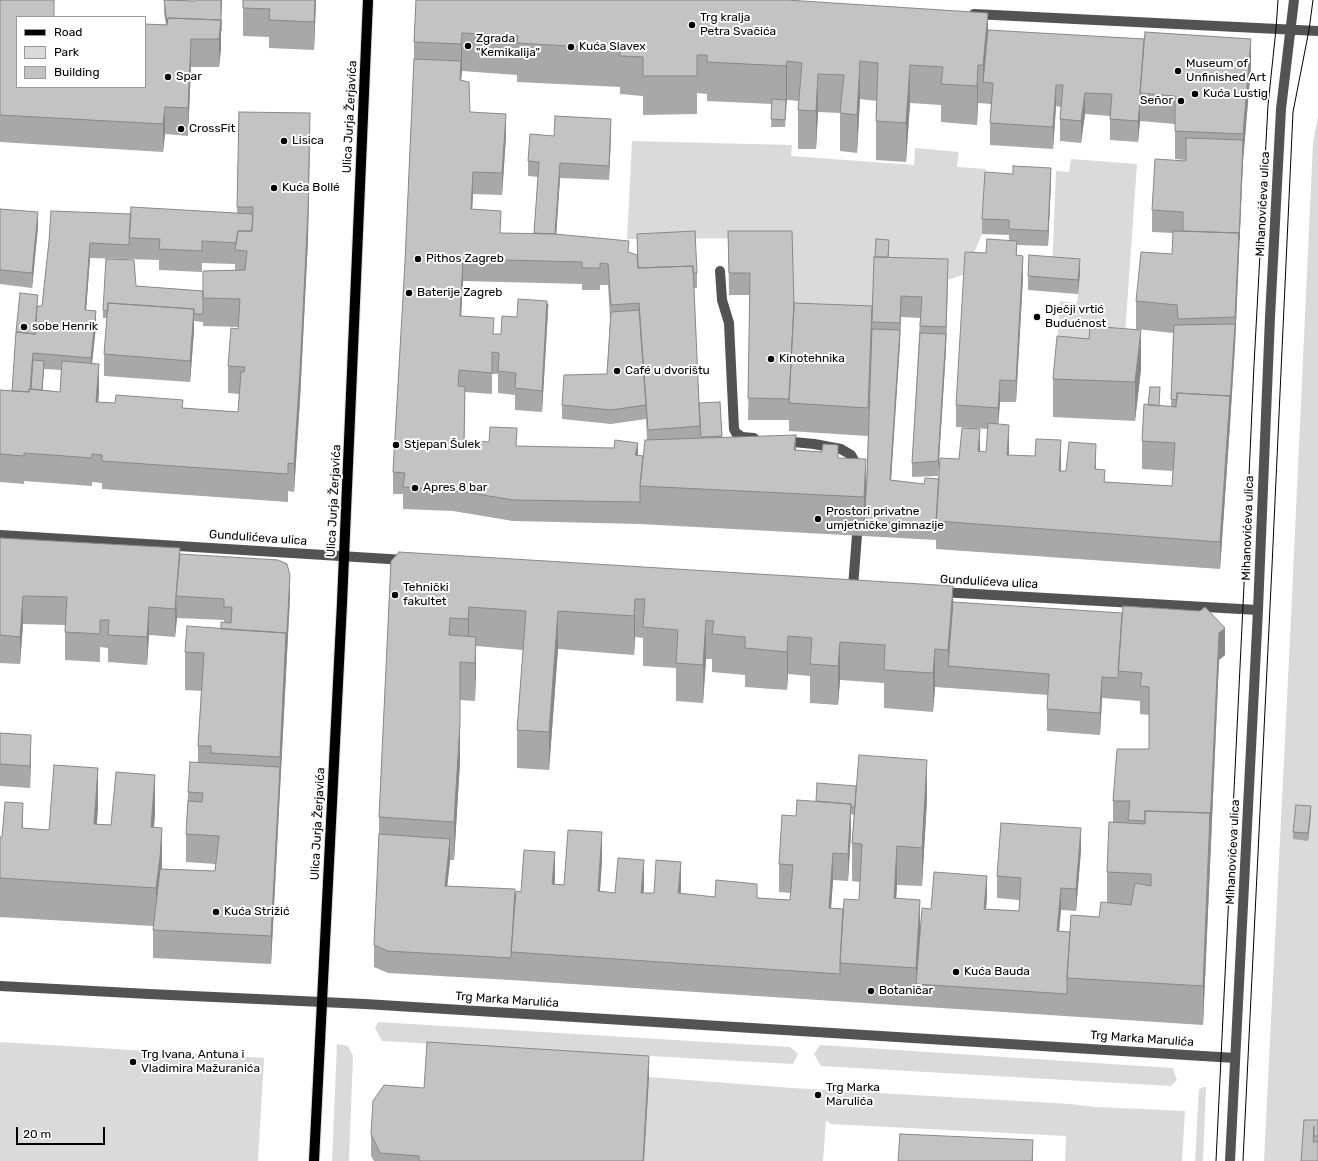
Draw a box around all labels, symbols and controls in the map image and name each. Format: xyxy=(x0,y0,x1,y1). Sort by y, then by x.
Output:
place label: Trg kralja Petra Svačića xyxy=(700,11,776,39)
legend xyxy=(16,16,146,88)
marker: Trg kralja Petra Svačića xyxy=(687,20,697,30)
text: Road xyxy=(54,25,82,39)
place label: Zgrada "Kemikalija" xyxy=(476,32,540,60)
place label: Kuća Slavex xyxy=(579,40,646,54)
marker: Zgrada "Kemikalija" xyxy=(463,41,473,51)
marker: Kuća Slavex xyxy=(566,42,576,52)
text: Park xyxy=(54,45,79,59)
place label: Museum of Unfinished Art xyxy=(1186,57,1266,85)
street label: Ulica Jurja Žerjavića xyxy=(340,60,360,174)
text: Building xyxy=(54,65,100,79)
marker: Museum of Unfinished Art xyxy=(1173,66,1183,76)
place label: Spar xyxy=(176,70,202,84)
marker: Spar xyxy=(163,72,173,82)
place label: Kuća Lustig xyxy=(1203,87,1268,101)
marker: Kuća Lustig xyxy=(1190,89,1200,99)
place label: Señor xyxy=(1140,94,1173,108)
marker: Señor xyxy=(1176,96,1186,106)
place label: CrossFit xyxy=(189,122,235,136)
marker: CrossFit xyxy=(176,124,186,134)
place label: Lisica xyxy=(292,134,324,148)
marker: Lisica xyxy=(279,136,289,146)
street label: Mihanovićeva ulica xyxy=(1253,151,1273,257)
place label: Kuća Bollé xyxy=(282,181,340,195)
marker: Kuća Bollé xyxy=(269,183,279,193)
place label: Pithos Zagreb xyxy=(426,252,504,266)
marker: Pithos Zagreb xyxy=(413,254,423,264)
place label: Baterije Zagreb xyxy=(417,286,502,300)
marker: Baterije Zagreb xyxy=(404,288,414,298)
place label: Dječji vrtić Budućnost xyxy=(1045,303,1106,331)
marker: Dječji vrtić Budućnost xyxy=(1032,312,1042,322)
place label: sobe Henrik xyxy=(32,320,98,334)
marker: sobe Henrik xyxy=(19,322,29,332)
place label: Kinotehnika xyxy=(779,352,845,366)
marker: Kinotehnika xyxy=(766,354,776,364)
place label: Café u dvorištu xyxy=(625,364,710,378)
marker: Café u dvorištu xyxy=(612,366,622,376)
place label: Stjepan Šulek xyxy=(404,438,480,452)
marker: Stjepan Šulek xyxy=(391,440,401,450)
street label: Ulica Jurja Žerjavića xyxy=(324,444,344,558)
street label: Mihanovićeva ulica xyxy=(1239,475,1257,581)
place label: Apres 8 bar xyxy=(423,481,487,495)
marker: Apres 8 bar xyxy=(410,483,420,493)
place label: Prostori privatne umjetničke gimnazije xyxy=(826,505,944,533)
marker: Prostori privatne umjetničke gimnazije xyxy=(813,514,823,524)
street label: Gundulićeva ulica xyxy=(208,527,308,549)
street label: Gundulićeva ulica xyxy=(940,572,1038,592)
place label: Tehnički fakultet xyxy=(403,581,449,609)
marker: Tehnički fakultet xyxy=(390,590,400,600)
street label: Ulica Jurja Žerjavića xyxy=(308,767,328,881)
street label: Mihanovićeva ulica xyxy=(1223,799,1243,905)
place label: Kuća Strižić xyxy=(224,905,290,919)
marker: Kuća Strižić xyxy=(211,907,221,917)
place label: Kuća Bauda xyxy=(964,965,1030,979)
marker: Kuća Bauda xyxy=(951,967,961,977)
place label: Botaničar xyxy=(879,984,933,998)
marker: Botaničar xyxy=(866,986,876,996)
street label: Trg Marka Marulića xyxy=(455,989,559,1011)
street label: Trg Marka Marulića xyxy=(1090,1028,1194,1050)
place label: Trg Ivana, Antuna i Vladimira Mažuranića xyxy=(141,1048,260,1076)
marker: Trg Ivana, Antuna i Vladimira Mažuranića xyxy=(128,1057,138,1067)
place label: Trg Marka Marulića xyxy=(826,1081,880,1109)
marker: Trg Marka Marulića xyxy=(813,1090,823,1100)
scale bar xyxy=(18,1119,107,1145)
text: 20 m xyxy=(23,1127,51,1141)

